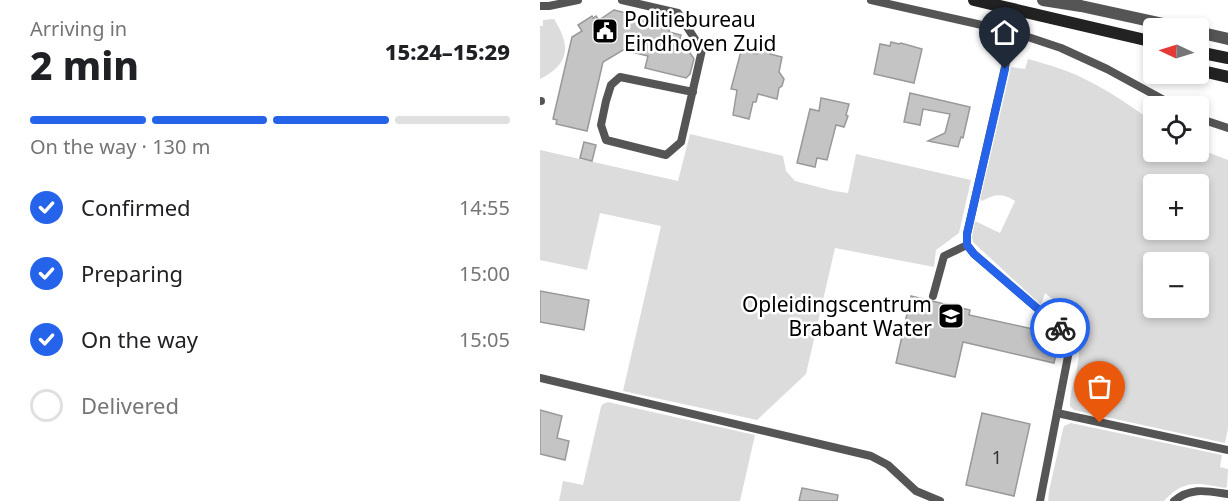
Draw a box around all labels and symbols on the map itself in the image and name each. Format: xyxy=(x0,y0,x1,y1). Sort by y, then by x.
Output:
place label: Politiebureau Eindhoven Zuid xyxy=(624,5,777,57)
pin xyxy=(979,7,1030,69)
public building icon: Politiebureau Eindhoven Zuid xyxy=(590,16,620,46)
north arrow xyxy=(1143,18,1209,84)
place label: Opleidingscentrum Brabant Water xyxy=(742,290,932,342)
courier xyxy=(1030,298,1090,358)
school or university icon: Opleidingscentrum Brabant Water xyxy=(936,301,966,331)
pin xyxy=(1074,361,1125,423)
house number: 1 xyxy=(992,445,1002,469)

